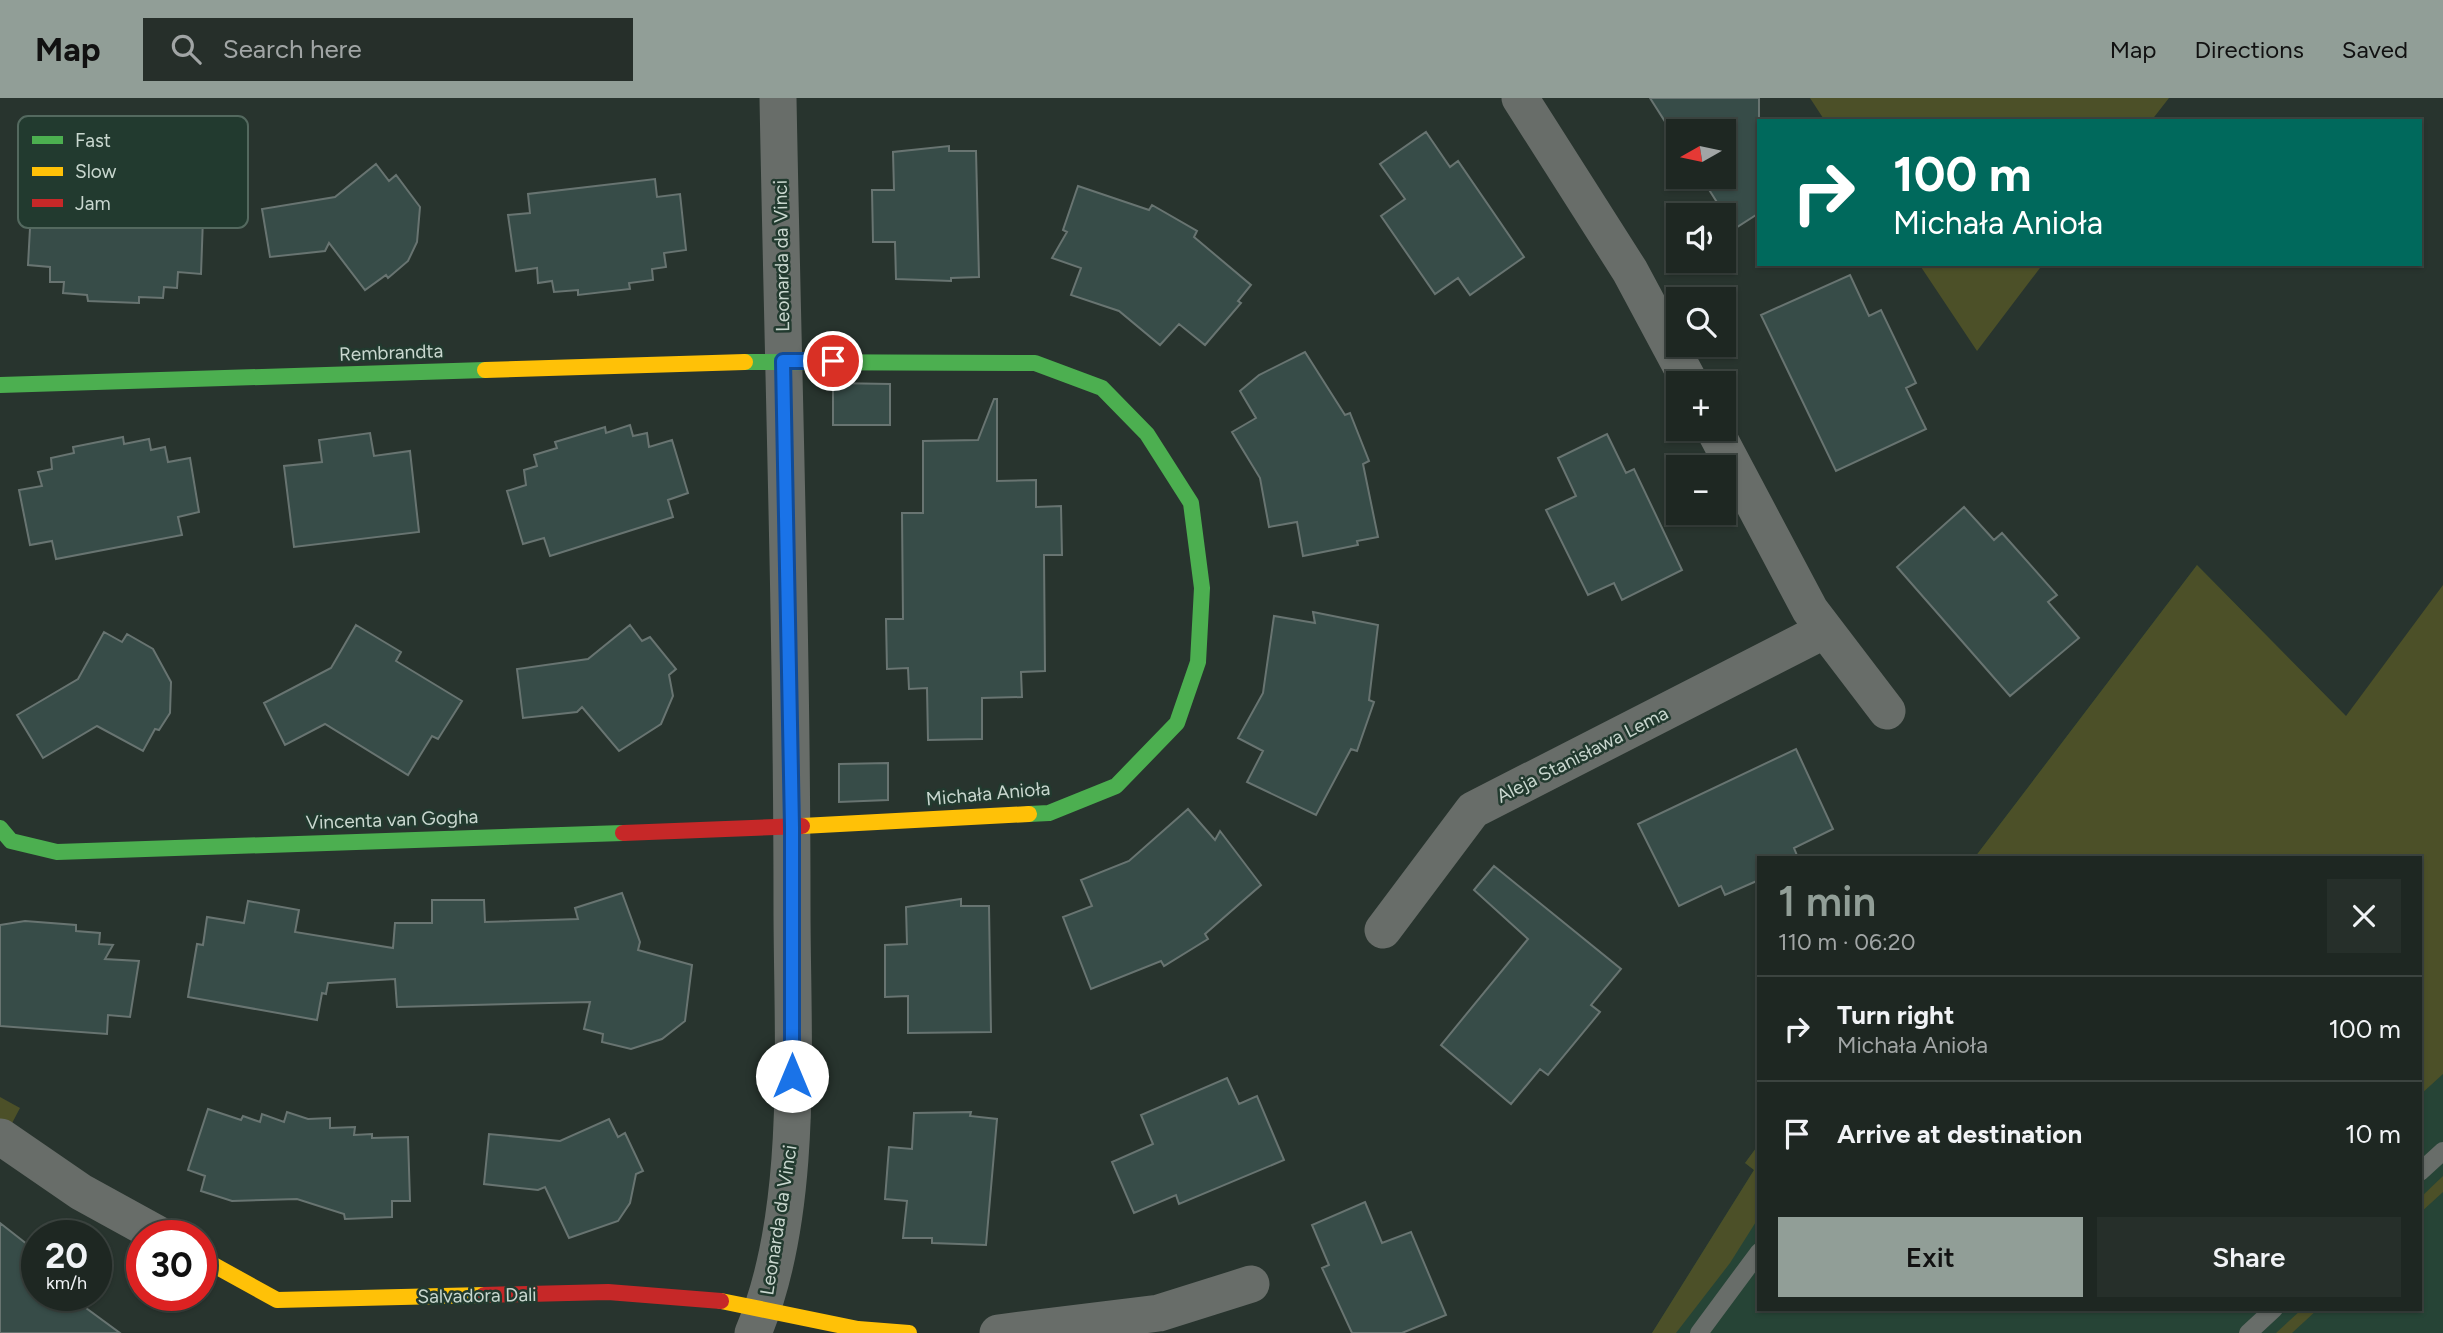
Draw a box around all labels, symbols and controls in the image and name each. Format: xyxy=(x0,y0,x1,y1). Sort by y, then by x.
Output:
search box xyxy=(143,18,633,81)
text: Map xyxy=(35,30,101,69)
icon: search xyxy=(167,30,205,68)
text: Search here xyxy=(223,33,362,65)
text: Map xyxy=(2110,35,2156,64)
text: Directions xyxy=(2194,35,2304,64)
text: Saved xyxy=(2342,35,2408,64)
legend xyxy=(18,116,248,228)
north arrow xyxy=(1666,119,1736,189)
map controls xyxy=(1666,119,1736,525)
text: Fast xyxy=(75,129,111,152)
text: 100 m xyxy=(1893,144,2032,203)
icon: right xyxy=(1778,147,1869,238)
text: Slow xyxy=(75,160,117,183)
street label: Leonarda da Vinci xyxy=(769,180,794,332)
text: Jam xyxy=(75,192,111,215)
button: sound xyxy=(1666,203,1736,273)
text: Michała Anioła xyxy=(1893,204,2103,242)
button: search xyxy=(1666,287,1736,357)
pin xyxy=(803,331,863,391)
street label: Rembrandta xyxy=(339,339,444,366)
icon: arrive xyxy=(814,342,852,380)
button: + xyxy=(1666,371,1736,441)
button: − xyxy=(1666,455,1736,525)
street label: Aleja Stanisława Lema xyxy=(1493,701,1672,808)
street label: Michała Anioła xyxy=(925,777,1051,810)
street label: Vincenta van Gogha xyxy=(305,805,479,834)
text: 1 min xyxy=(1778,876,1876,927)
button: close xyxy=(2327,879,2401,953)
text: 110 m · 06:20 xyxy=(1778,928,1915,956)
text: Turn right xyxy=(1837,999,1954,1031)
icon: right xyxy=(1778,1010,1816,1048)
text: 100 m xyxy=(2328,1013,2401,1045)
text: Michała Anioła xyxy=(1837,1031,1988,1059)
position arrow xyxy=(755,1039,829,1113)
icon: arrive xyxy=(1778,1115,1816,1153)
text: Arrive at destination xyxy=(1837,1118,2082,1150)
text: 10 m xyxy=(2345,1118,2401,1150)
street label: Leonarda da Vinci xyxy=(755,1143,802,1297)
button: Exit xyxy=(1778,1217,2083,1297)
button: Share xyxy=(2097,1217,2401,1297)
speed limit sign: 30 xyxy=(126,1220,217,1311)
text: 20 xyxy=(45,1235,88,1277)
text: km/h xyxy=(46,1272,87,1294)
street label: Salvadora Dali xyxy=(417,1283,537,1308)

